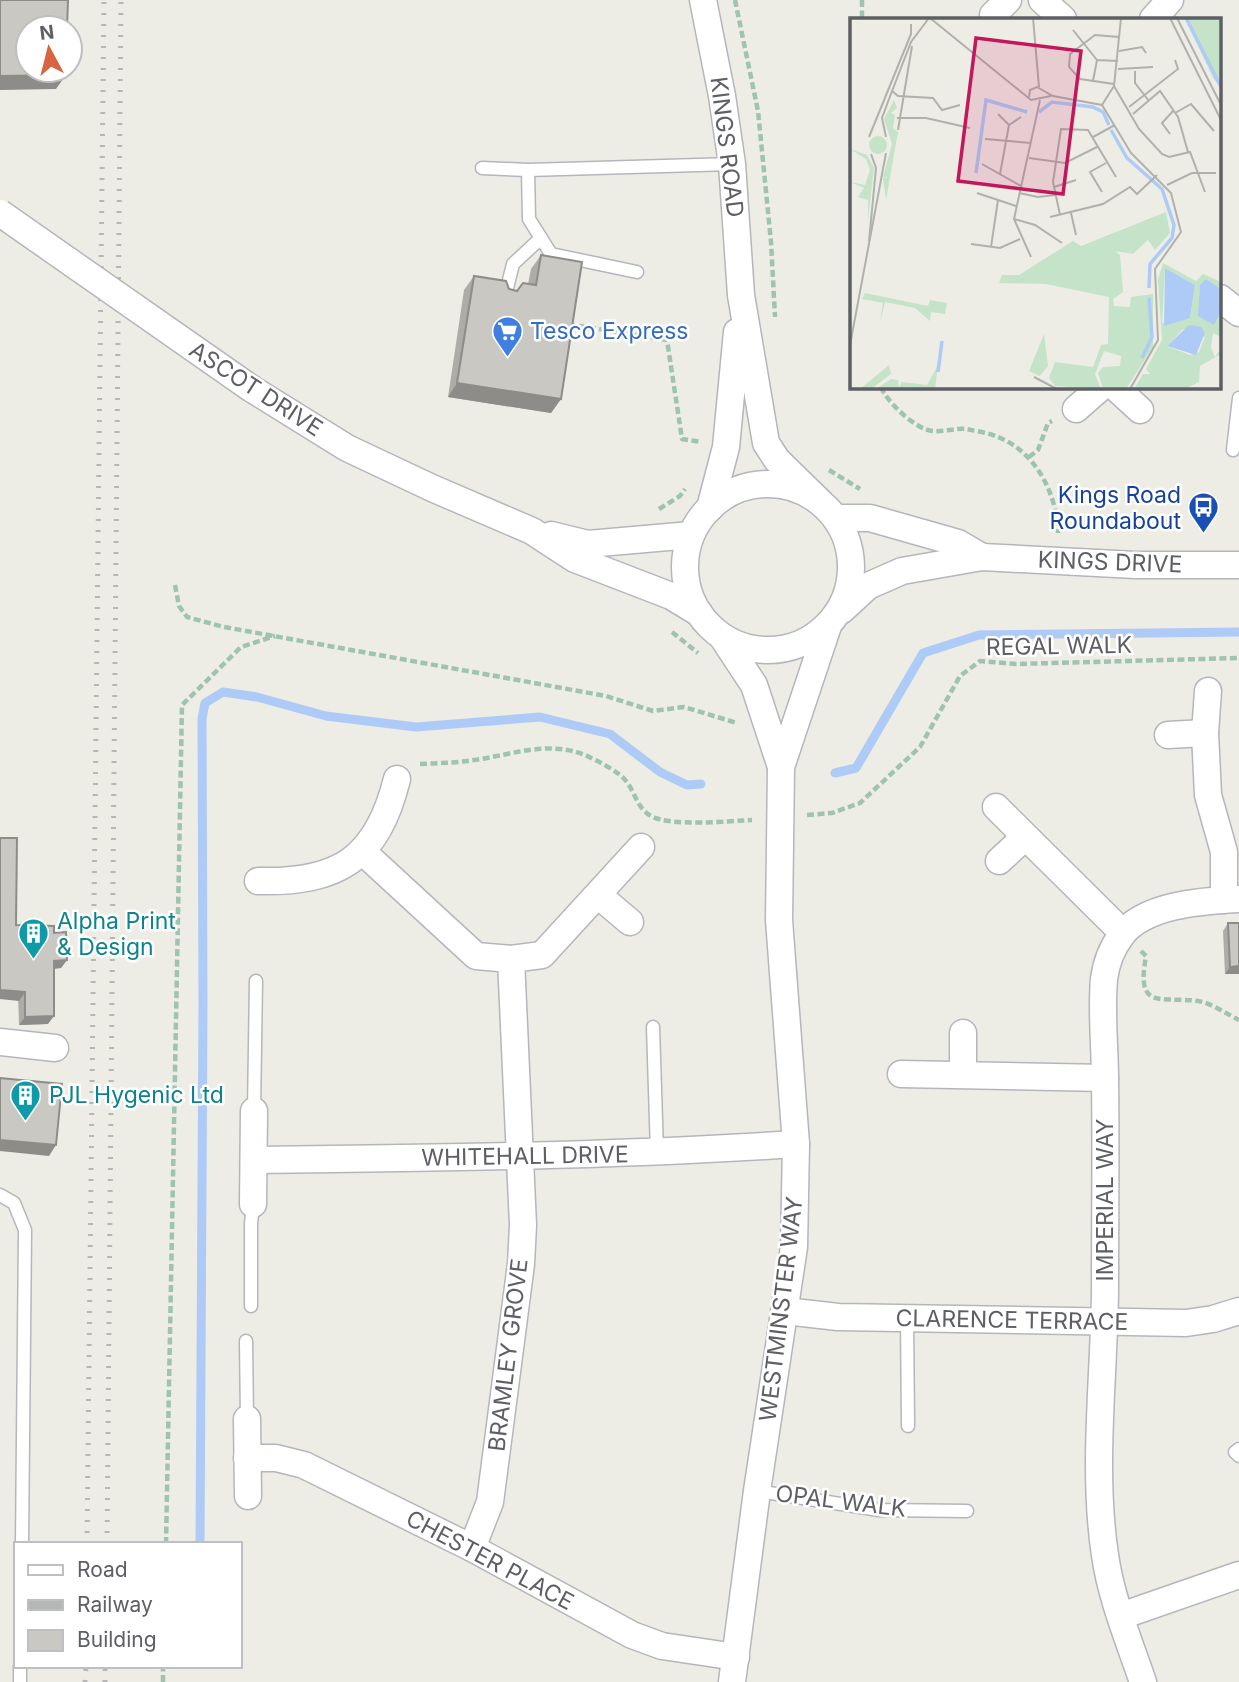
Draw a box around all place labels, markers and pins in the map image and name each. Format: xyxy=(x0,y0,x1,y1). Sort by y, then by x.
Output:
supermarket icon: Tesco Express xyxy=(490,314,524,358)
place label: Tesco Express xyxy=(530,317,688,345)
place label: Kings Road Roundabout xyxy=(1050,481,1181,535)
bus stop icon: Kings Road Roundabout xyxy=(1187,491,1221,535)
place label: Alpha Print & Design xyxy=(57,907,176,961)
building icon: Alpha Print & Design xyxy=(17,917,51,961)
building icon: PJL Hygenic Ltd xyxy=(9,1078,43,1122)
place label: PJL Hygenic Ltd xyxy=(49,1081,224,1109)

